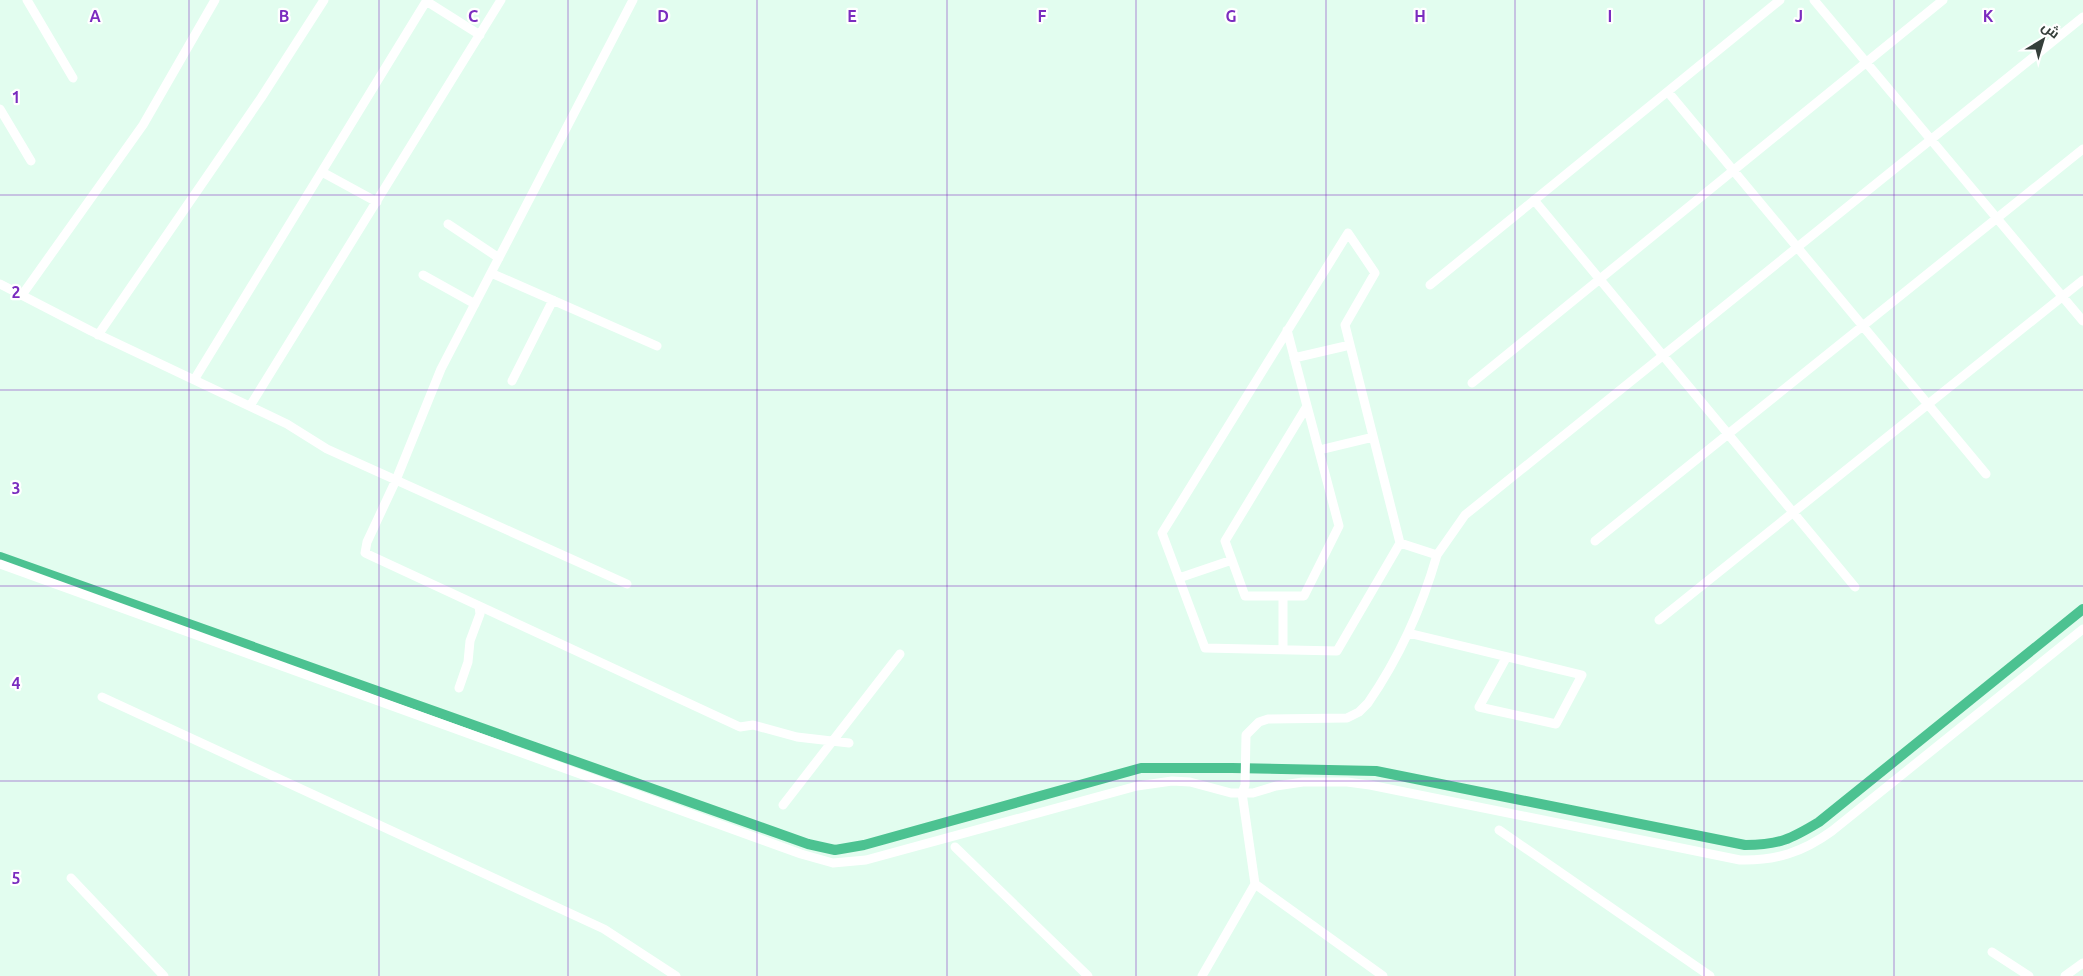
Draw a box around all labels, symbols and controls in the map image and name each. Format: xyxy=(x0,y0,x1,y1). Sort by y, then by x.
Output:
text: A xyxy=(89,7,101,25)
text: B xyxy=(279,7,289,25)
text: C xyxy=(468,7,478,25)
text: D xyxy=(657,7,669,25)
text: E xyxy=(847,7,857,25)
text: F xyxy=(1038,7,1047,25)
text: G xyxy=(1225,7,1237,25)
text: H xyxy=(1414,7,1426,25)
text: I xyxy=(1608,7,1612,25)
text: J xyxy=(1795,7,1803,25)
text: K xyxy=(1983,7,1994,25)
north arrow xyxy=(2018,15,2068,65)
text: ش xyxy=(2038,18,2063,42)
text: 1 xyxy=(11,88,21,106)
text: 2 xyxy=(11,283,21,301)
text: 3 xyxy=(11,479,21,497)
text: 4 xyxy=(11,674,21,692)
text: 5 xyxy=(11,869,21,887)

